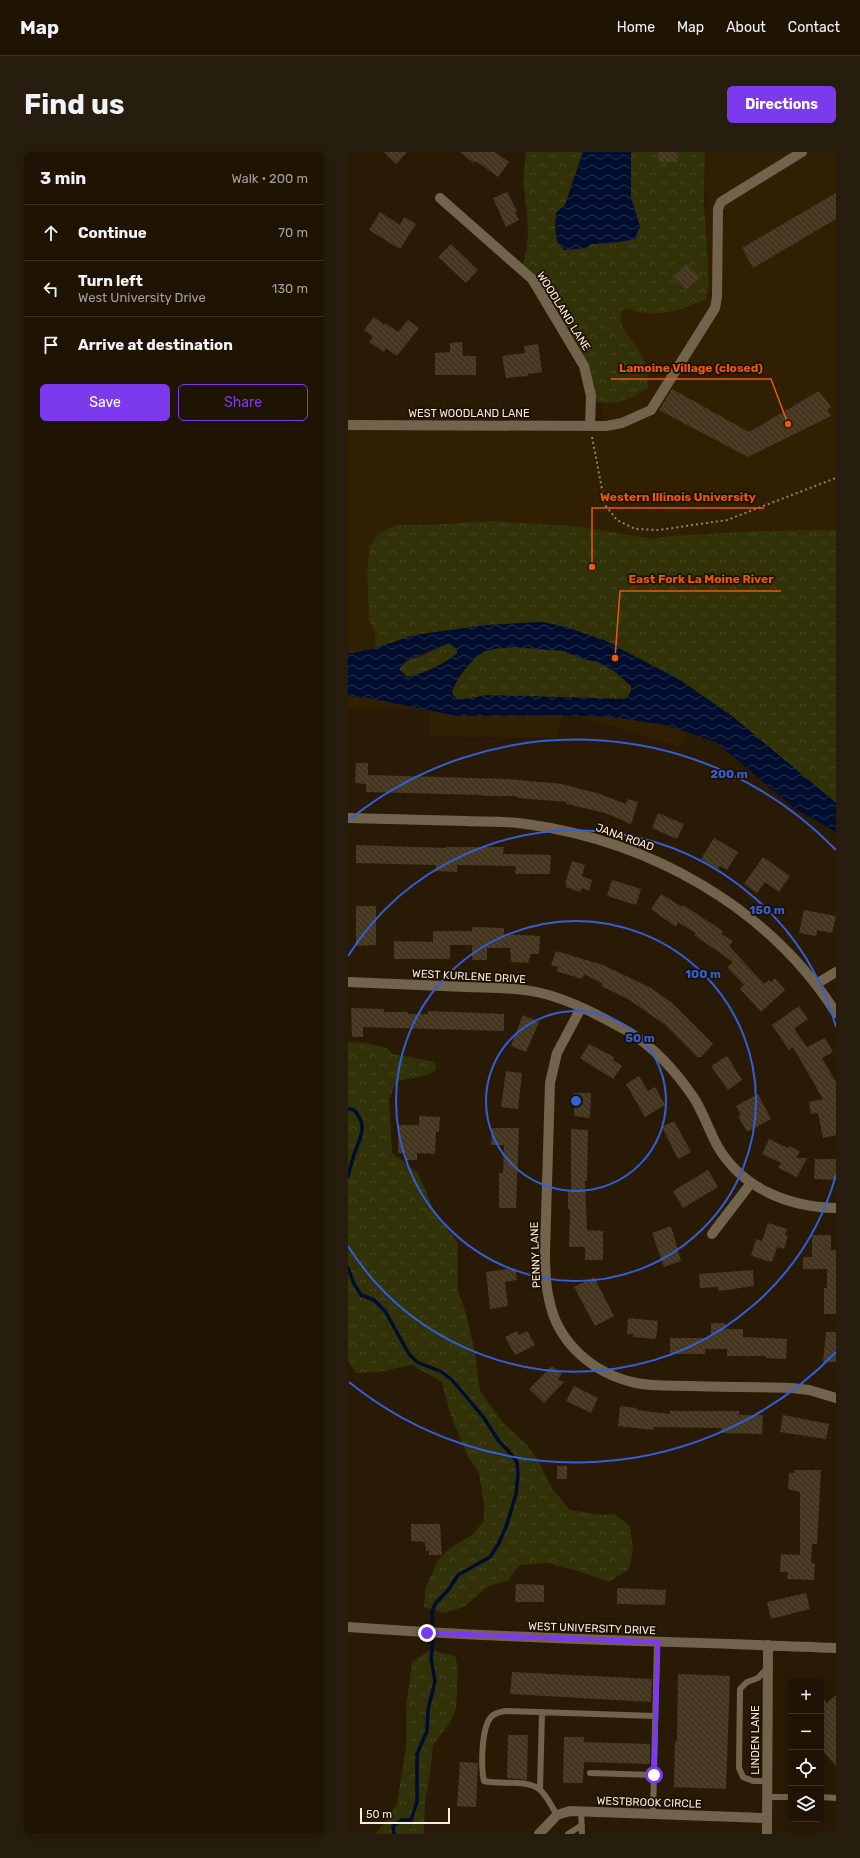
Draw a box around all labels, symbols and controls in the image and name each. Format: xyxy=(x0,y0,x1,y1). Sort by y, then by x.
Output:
text: Map xyxy=(20,16,59,39)
text: Home xyxy=(617,19,655,36)
text: Map xyxy=(677,19,704,36)
text: About xyxy=(726,19,766,36)
text: Contact xyxy=(788,19,840,36)
button: Directions xyxy=(727,86,836,123)
text: Find us xyxy=(24,88,124,121)
text: 3 min xyxy=(40,168,86,188)
text: Walk · 200 m xyxy=(231,171,308,186)
icon: ahead xyxy=(40,222,62,244)
text: Continue xyxy=(78,224,147,242)
text: 70 m xyxy=(278,225,308,240)
street label: WOODLAND LANE xyxy=(534,269,593,353)
text: Turn left xyxy=(78,272,143,290)
icon: left xyxy=(40,278,62,300)
text: 130 m xyxy=(272,281,308,296)
text: West University Drive xyxy=(78,290,206,305)
icon: arrive xyxy=(40,334,62,356)
text: Arrive at destination xyxy=(78,336,233,354)
callout: Lamoine Village (closed) xyxy=(611,355,771,379)
text: Lamoine Village (closed) xyxy=(619,361,763,375)
button: Save xyxy=(40,384,170,421)
button: Share xyxy=(178,384,308,421)
street label: WEST WOODLAND LANE xyxy=(408,407,530,420)
callout: Western Illinois University xyxy=(592,484,764,508)
text: Western Illinois University xyxy=(600,490,756,504)
callout: East Fork La Moine River xyxy=(620,567,781,591)
text: East Fork La Moine River xyxy=(628,572,774,586)
text: 200 m xyxy=(710,767,748,781)
street label: JANA ROAD xyxy=(594,821,656,854)
text: 150 m xyxy=(749,903,785,917)
street label: WEST KURLENE DRIVE xyxy=(412,967,527,986)
text: 100 m xyxy=(685,967,721,981)
text: 50 m xyxy=(625,1031,655,1045)
centre of rings xyxy=(569,1094,583,1108)
street label: PENNY LANE xyxy=(528,1221,543,1288)
street label: WEST UNIVERSITY DRIVE xyxy=(528,1620,656,1637)
route end xyxy=(418,1624,436,1642)
map controls xyxy=(788,1678,824,1822)
button: + xyxy=(788,1678,824,1714)
street label: LINDEN LANE xyxy=(749,1705,762,1775)
button: − xyxy=(788,1714,824,1750)
button: locate xyxy=(788,1750,824,1786)
route start xyxy=(645,1766,663,1784)
button: layers xyxy=(788,1786,824,1822)
street label: WESTBROOK CIRCLE xyxy=(596,1794,702,1811)
scale bar xyxy=(360,1806,450,1825)
text: 50 m xyxy=(366,1808,392,1821)

